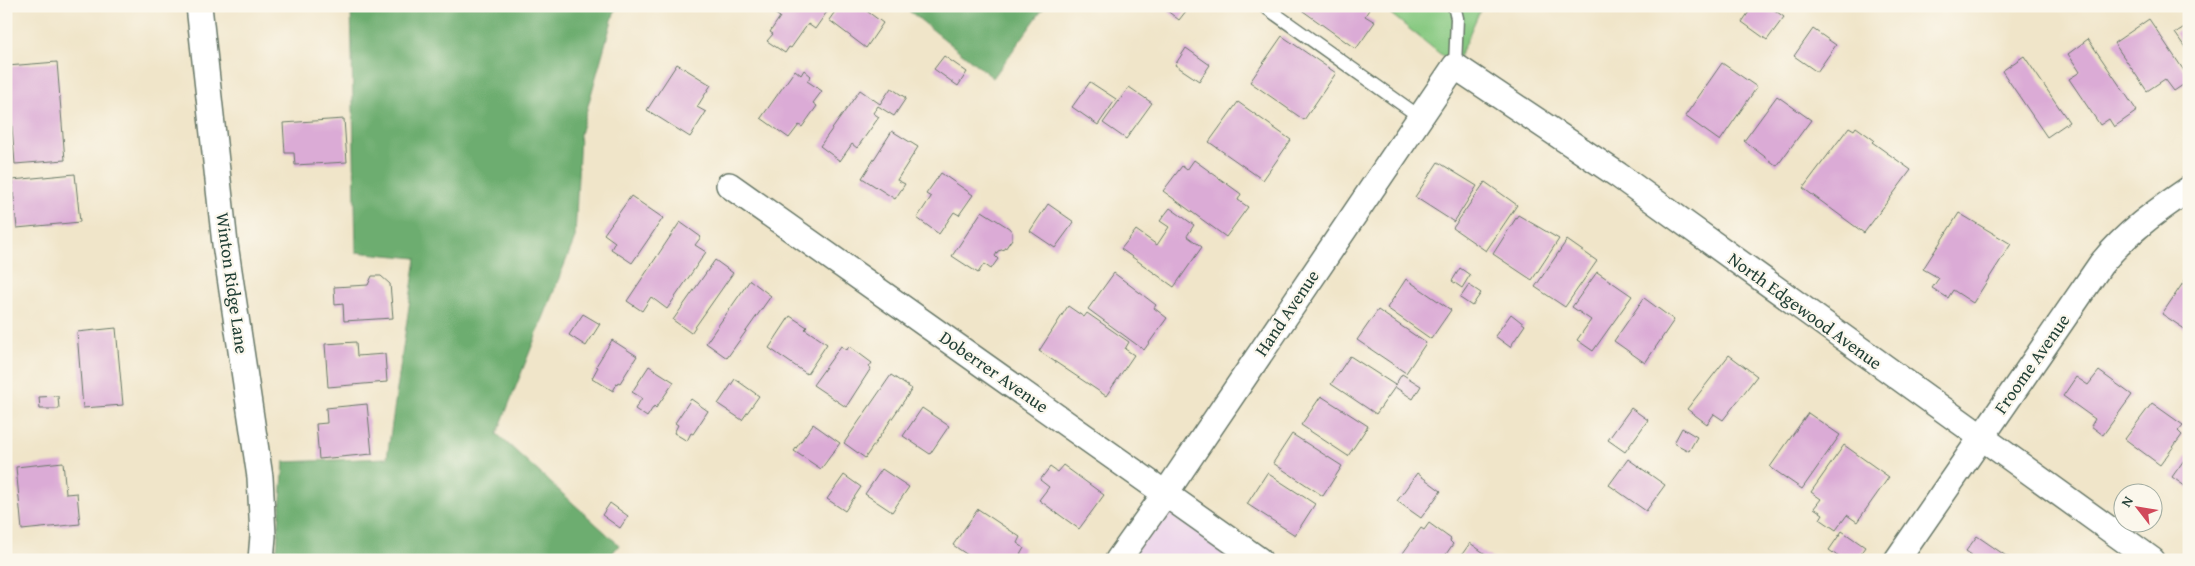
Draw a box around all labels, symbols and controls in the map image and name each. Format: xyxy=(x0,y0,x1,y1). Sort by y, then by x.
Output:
street label: Winton Ridge Lane xyxy=(209,211,256,355)
street label: North Edgewood Avenue xyxy=(1723,245,1888,376)
street label: Hand Avenue xyxy=(1248,264,1326,361)
street label: Froome Avenue xyxy=(1987,308,2076,419)
street label: Doberrer Avenue xyxy=(934,324,1054,419)
north arrow xyxy=(2112,484,2162,534)
text: N xyxy=(2116,492,2138,510)

